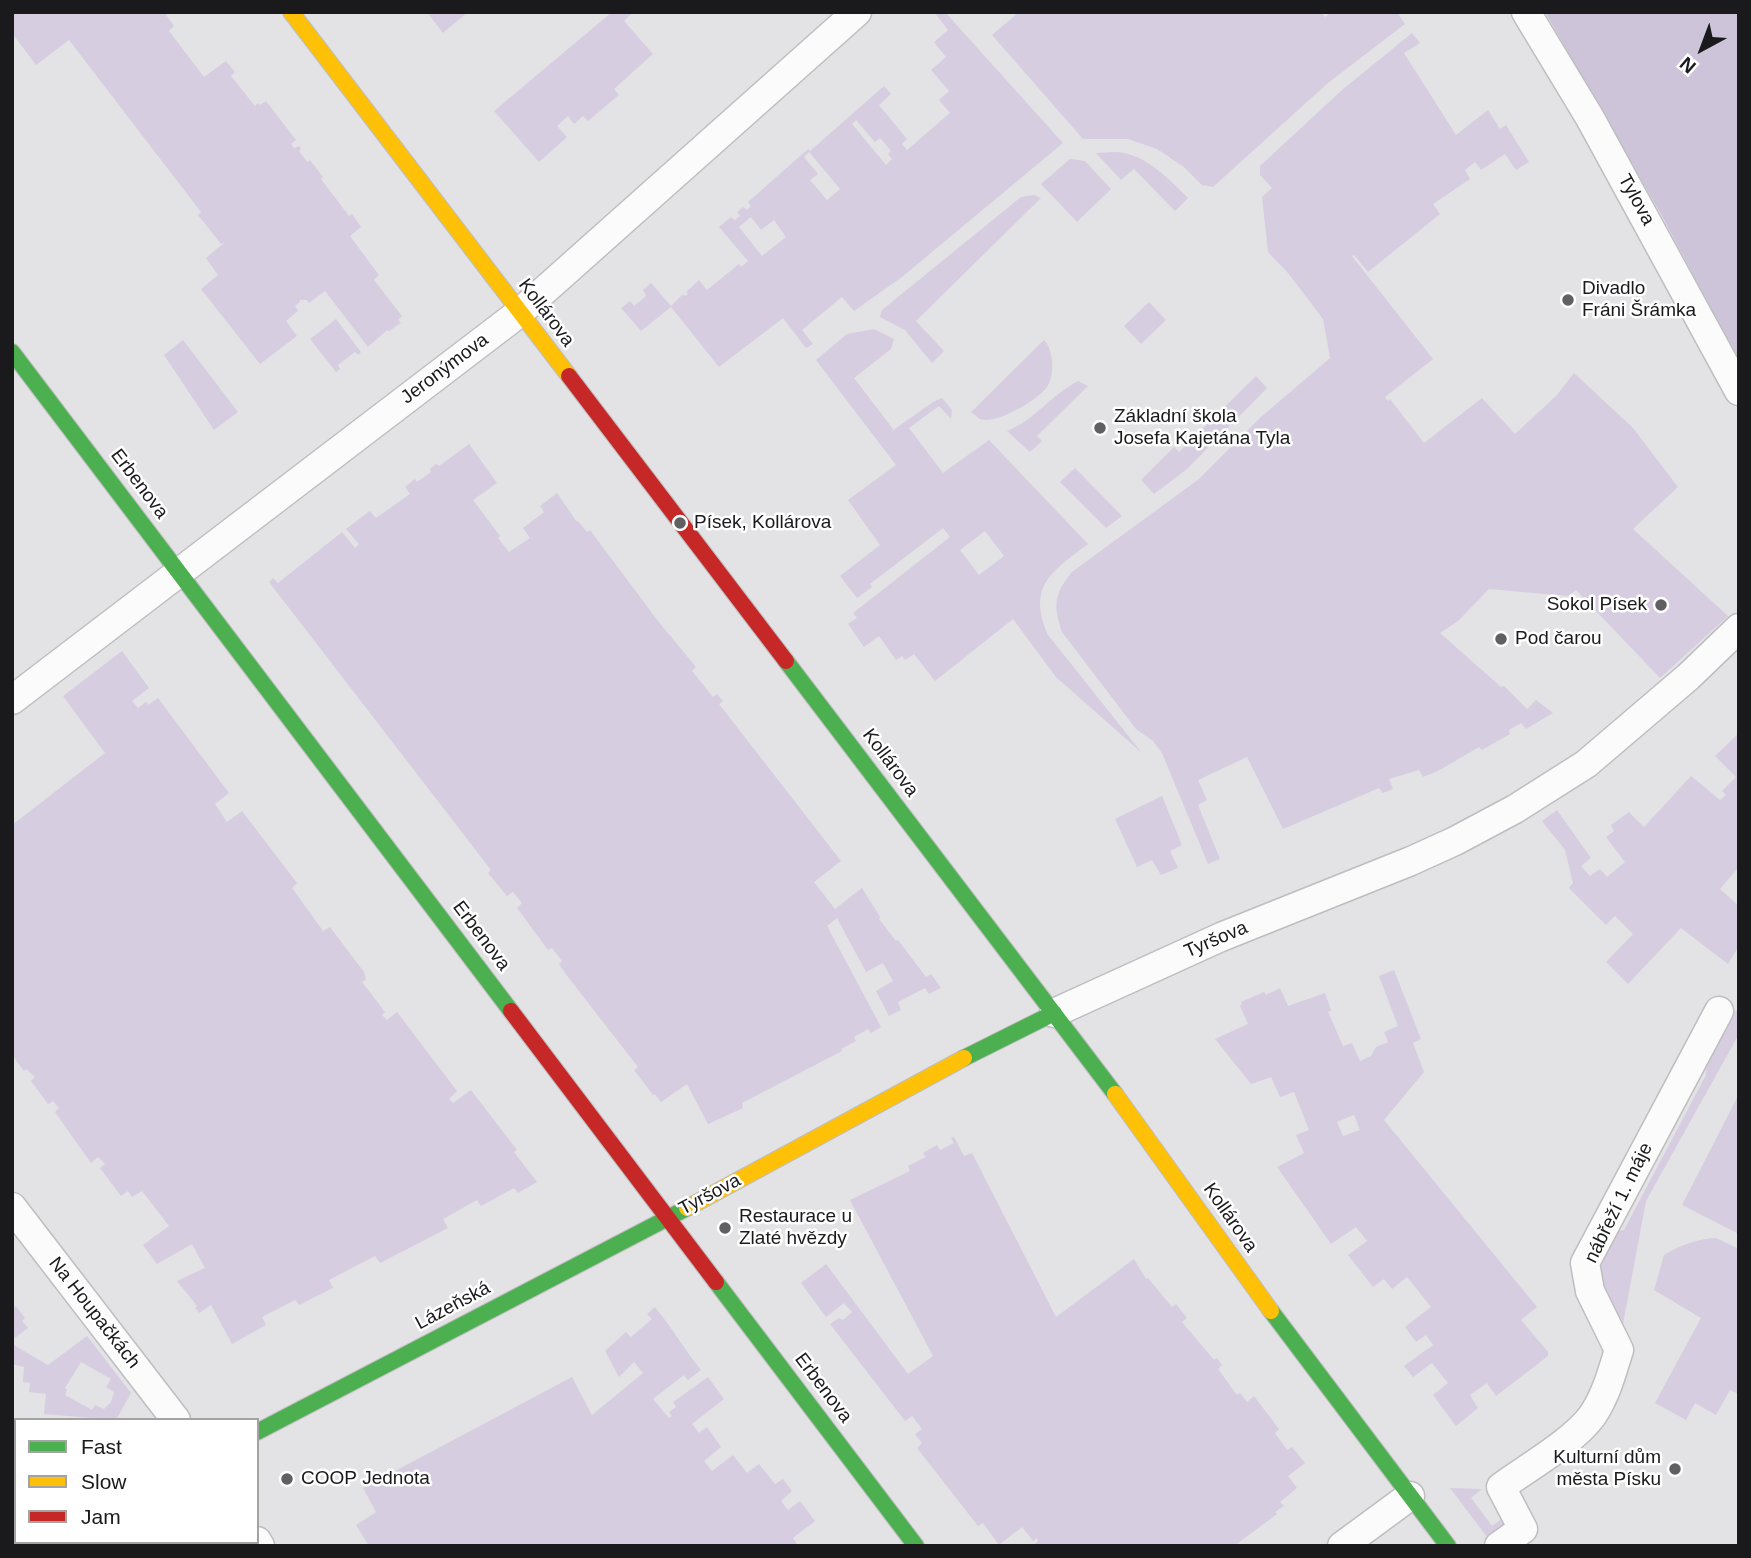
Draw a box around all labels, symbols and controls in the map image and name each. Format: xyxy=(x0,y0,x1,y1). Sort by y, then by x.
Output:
north arrow xyxy=(1667,14,1737,84)
text: N xyxy=(1676,53,1700,78)
street label: Tylova xyxy=(1613,170,1659,230)
street label: Kollárova xyxy=(513,275,579,351)
place label: Divadlo Fráni Šrámka xyxy=(1582,278,1696,322)
marker: Divadlo Fráni Šrámka xyxy=(1560,292,1576,308)
street label: Jeronýmova xyxy=(397,329,493,409)
place label: Základní škola Josefa Kajetána Tyla xyxy=(1114,406,1290,450)
marker: Základní škola Josefa Kajetána Tyla xyxy=(1092,420,1108,436)
street label: Erbenova xyxy=(105,445,173,523)
place label: Písek, Kollárova xyxy=(694,512,831,534)
marker: Písek, Kollárova xyxy=(672,515,688,531)
place label: Sokol Písek xyxy=(1547,594,1647,616)
marker: Sokol Písek xyxy=(1653,597,1669,613)
place label: Pod čarou xyxy=(1515,628,1602,650)
marker: Pod čarou xyxy=(1493,631,1509,647)
street label: Kollárova xyxy=(857,725,923,801)
street label: Erbenova xyxy=(447,897,515,975)
street label: Tyršova xyxy=(1181,917,1251,963)
street label: nábřeží 1. máje xyxy=(1580,1139,1658,1267)
street label: Tyršova xyxy=(675,1169,745,1221)
street label: Kollárova xyxy=(1198,1179,1262,1257)
place label: Restaurace u Zlaté hvězdy xyxy=(739,1206,852,1250)
marker: Restaurace u Zlaté hvězdy xyxy=(717,1220,733,1236)
street label: Na Houpačkách xyxy=(43,1253,145,1373)
street label: Lázeňská xyxy=(412,1277,494,1335)
street label: Erbenova xyxy=(789,1349,857,1427)
legend xyxy=(14,1418,259,1544)
text: Fast xyxy=(81,1435,122,1458)
place label: Kulturní dům města Písku xyxy=(1553,1447,1661,1491)
marker: Kulturní dům města Písku xyxy=(1667,1461,1683,1477)
place label: COOP Jednota xyxy=(301,1468,430,1490)
text: Slow xyxy=(81,1470,127,1493)
marker: COOP Jednota xyxy=(279,1471,295,1487)
text: Jam xyxy=(81,1505,121,1528)

